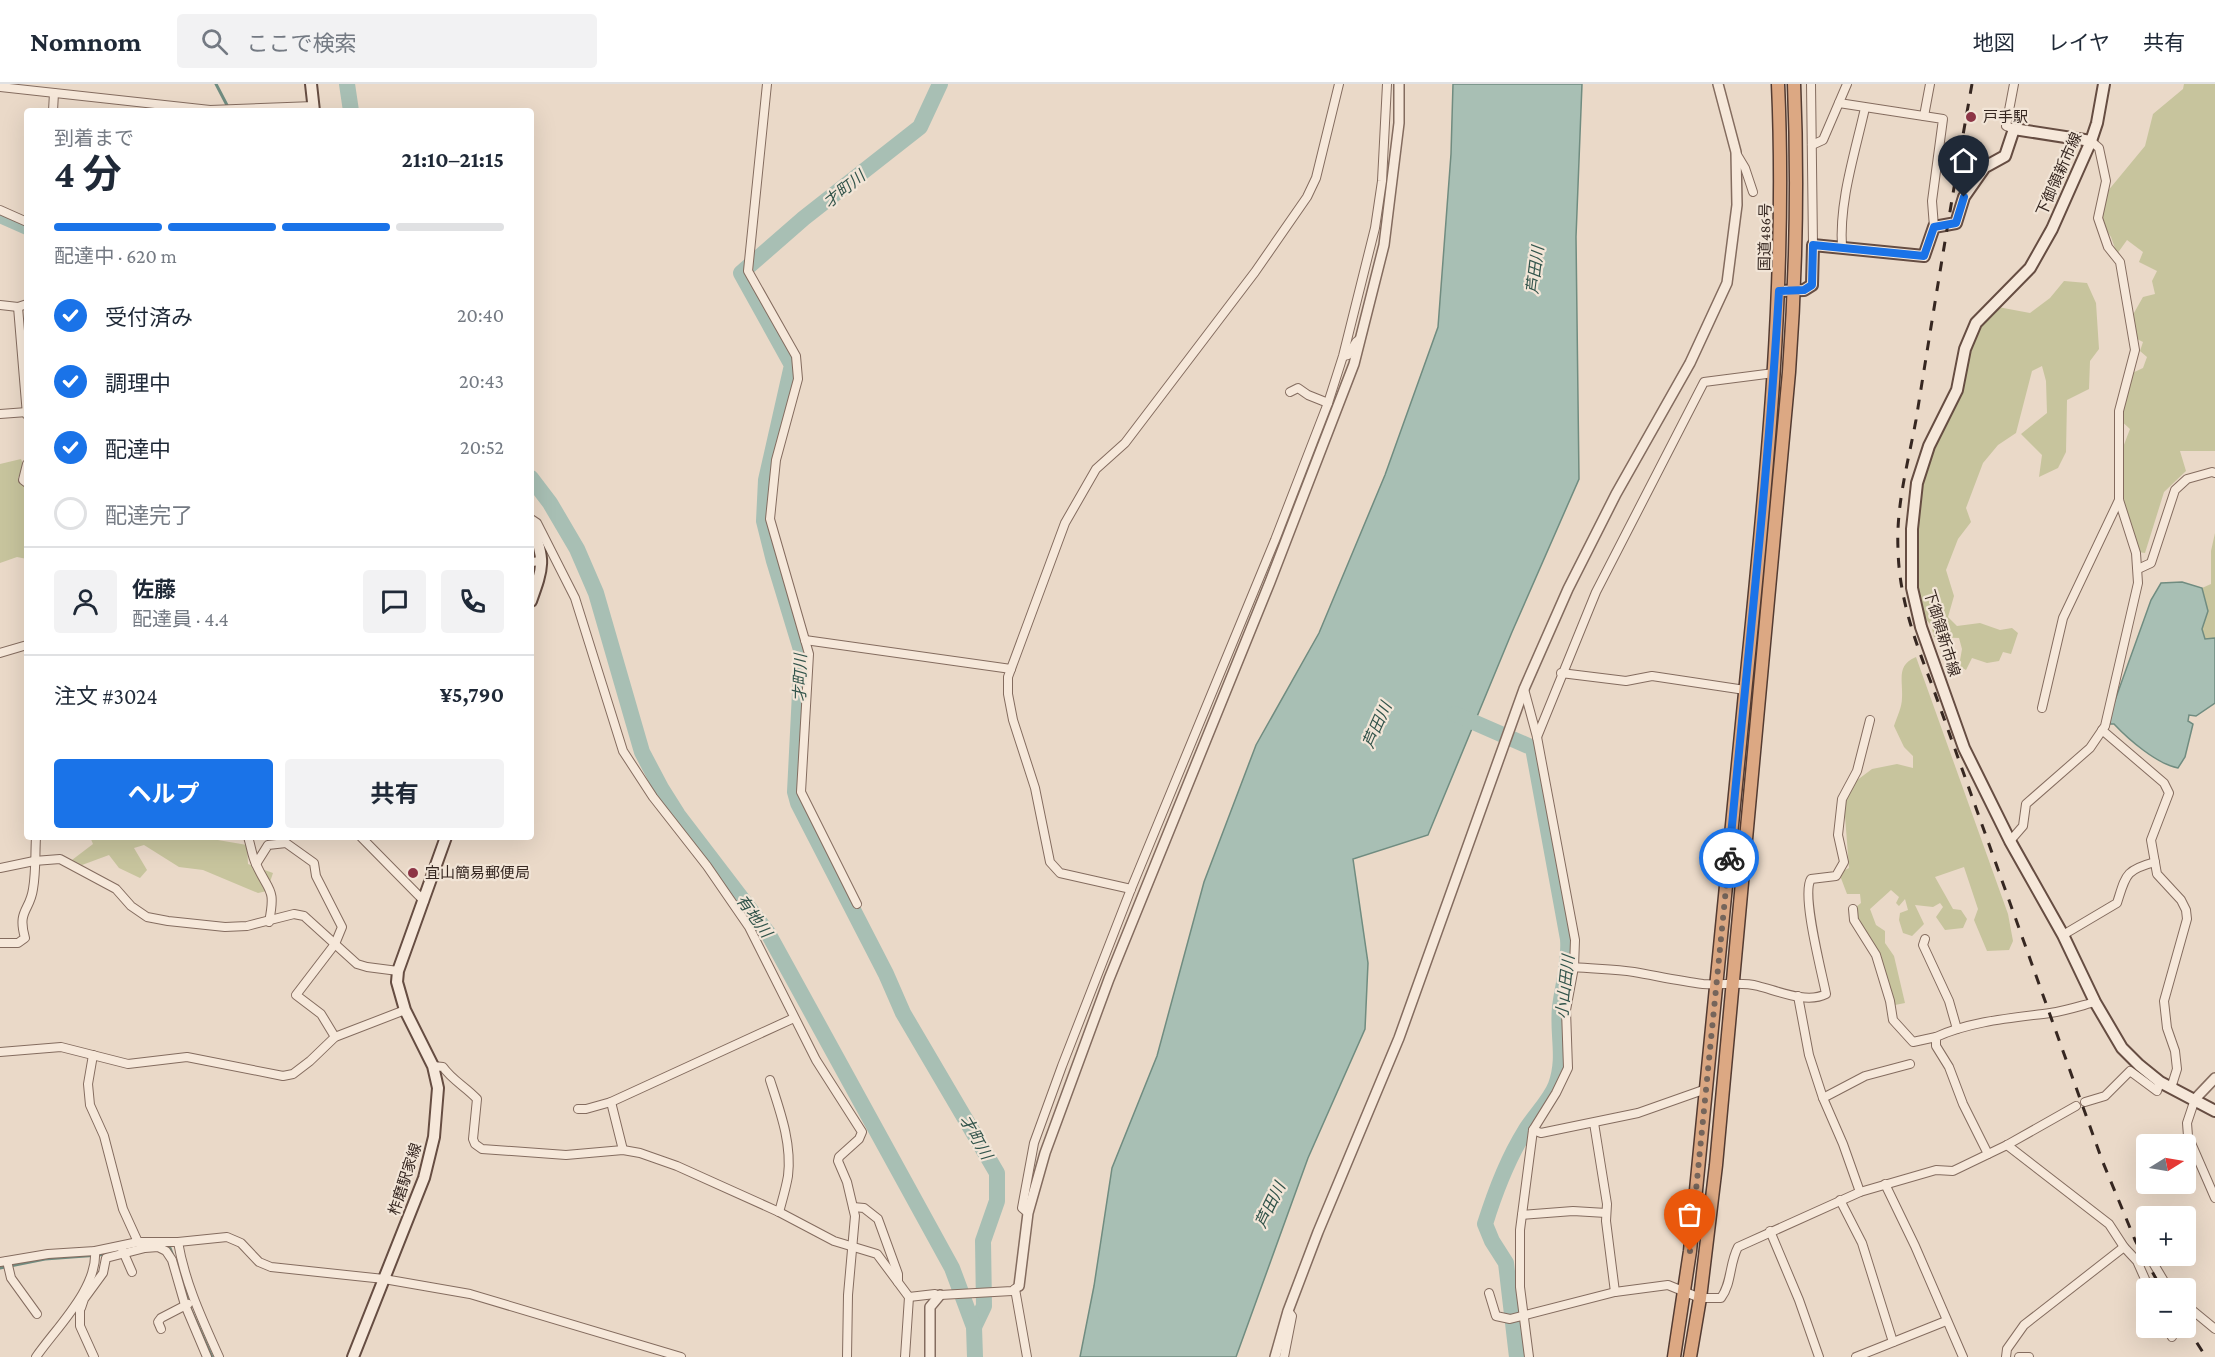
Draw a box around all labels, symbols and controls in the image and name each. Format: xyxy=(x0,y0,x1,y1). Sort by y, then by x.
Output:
search box xyxy=(177,14,597,68)
icon: search xyxy=(198,25,231,58)
text: Nomnom xyxy=(30,26,141,57)
text: ここで検索 xyxy=(246,31,356,56)
text: 地図 xyxy=(1973,31,2015,55)
text: レイヤ xyxy=(2048,31,2110,55)
text: 共有 xyxy=(2143,31,2185,55)
place label: 戸手駅 xyxy=(1983,109,2028,125)
marker: 戸手駅 xyxy=(1964,110,1978,124)
text: 到着まで xyxy=(54,127,134,149)
street label: 下御領新市線 xyxy=(2033,130,2085,218)
pin xyxy=(1938,135,1989,197)
icon: home xyxy=(1947,144,1980,177)
text: 21:10–21:15 xyxy=(402,147,504,172)
text: 4 分 xyxy=(54,152,122,195)
water label: 才町川 xyxy=(820,166,870,211)
street label: 国道486号 xyxy=(1756,203,1774,271)
water label: 芦田川 xyxy=(1524,243,1547,295)
text: 配達中 · 620 m xyxy=(54,245,177,267)
icon: check xyxy=(54,299,87,332)
text: 20:40 xyxy=(457,304,504,326)
text: 受付済み xyxy=(105,305,193,330)
icon: check xyxy=(54,365,87,398)
text: 20:43 xyxy=(459,370,504,392)
text: 調理中 xyxy=(105,371,171,396)
icon: check xyxy=(54,431,87,464)
text: 20:52 xyxy=(460,436,504,458)
text: 配達中 xyxy=(105,437,171,462)
text: 配達完了 xyxy=(105,503,193,528)
button: person xyxy=(54,570,117,633)
button: chat xyxy=(363,570,426,633)
button: phone xyxy=(441,570,504,633)
text: 佐藤 xyxy=(132,577,176,602)
street label: 下御領新市線 xyxy=(1921,588,1963,678)
text: 配達員 · 4.4 xyxy=(132,608,229,630)
water label: 才町川 xyxy=(791,652,809,702)
text: ¥5,790 xyxy=(440,682,504,707)
text: 注文 #3024 xyxy=(54,684,158,709)
water label: 芦田川 xyxy=(1359,698,1395,750)
button: ヘルプ xyxy=(54,759,273,828)
button: 共有 xyxy=(285,759,504,828)
courier xyxy=(1699,828,1759,888)
icon: bike xyxy=(1713,842,1746,875)
place label: 宜山簡易郵便局 xyxy=(425,865,530,881)
marker: 宜山簡易郵便局 xyxy=(406,866,420,880)
water label: 有地川 xyxy=(733,892,776,942)
water label: 小山田川 xyxy=(1553,952,1577,1020)
water label: 才町川 xyxy=(957,1112,996,1164)
north arrow xyxy=(2136,1134,2196,1194)
map controls xyxy=(2136,1134,2196,1338)
street label: 柞磨駅家線 xyxy=(386,1141,424,1217)
water label: 芦田川 xyxy=(1252,1178,1289,1230)
pin xyxy=(1664,1189,1715,1251)
icon: bag xyxy=(1673,1198,1706,1231)
button: + xyxy=(2136,1206,2196,1266)
button: − xyxy=(2136,1278,2196,1338)

